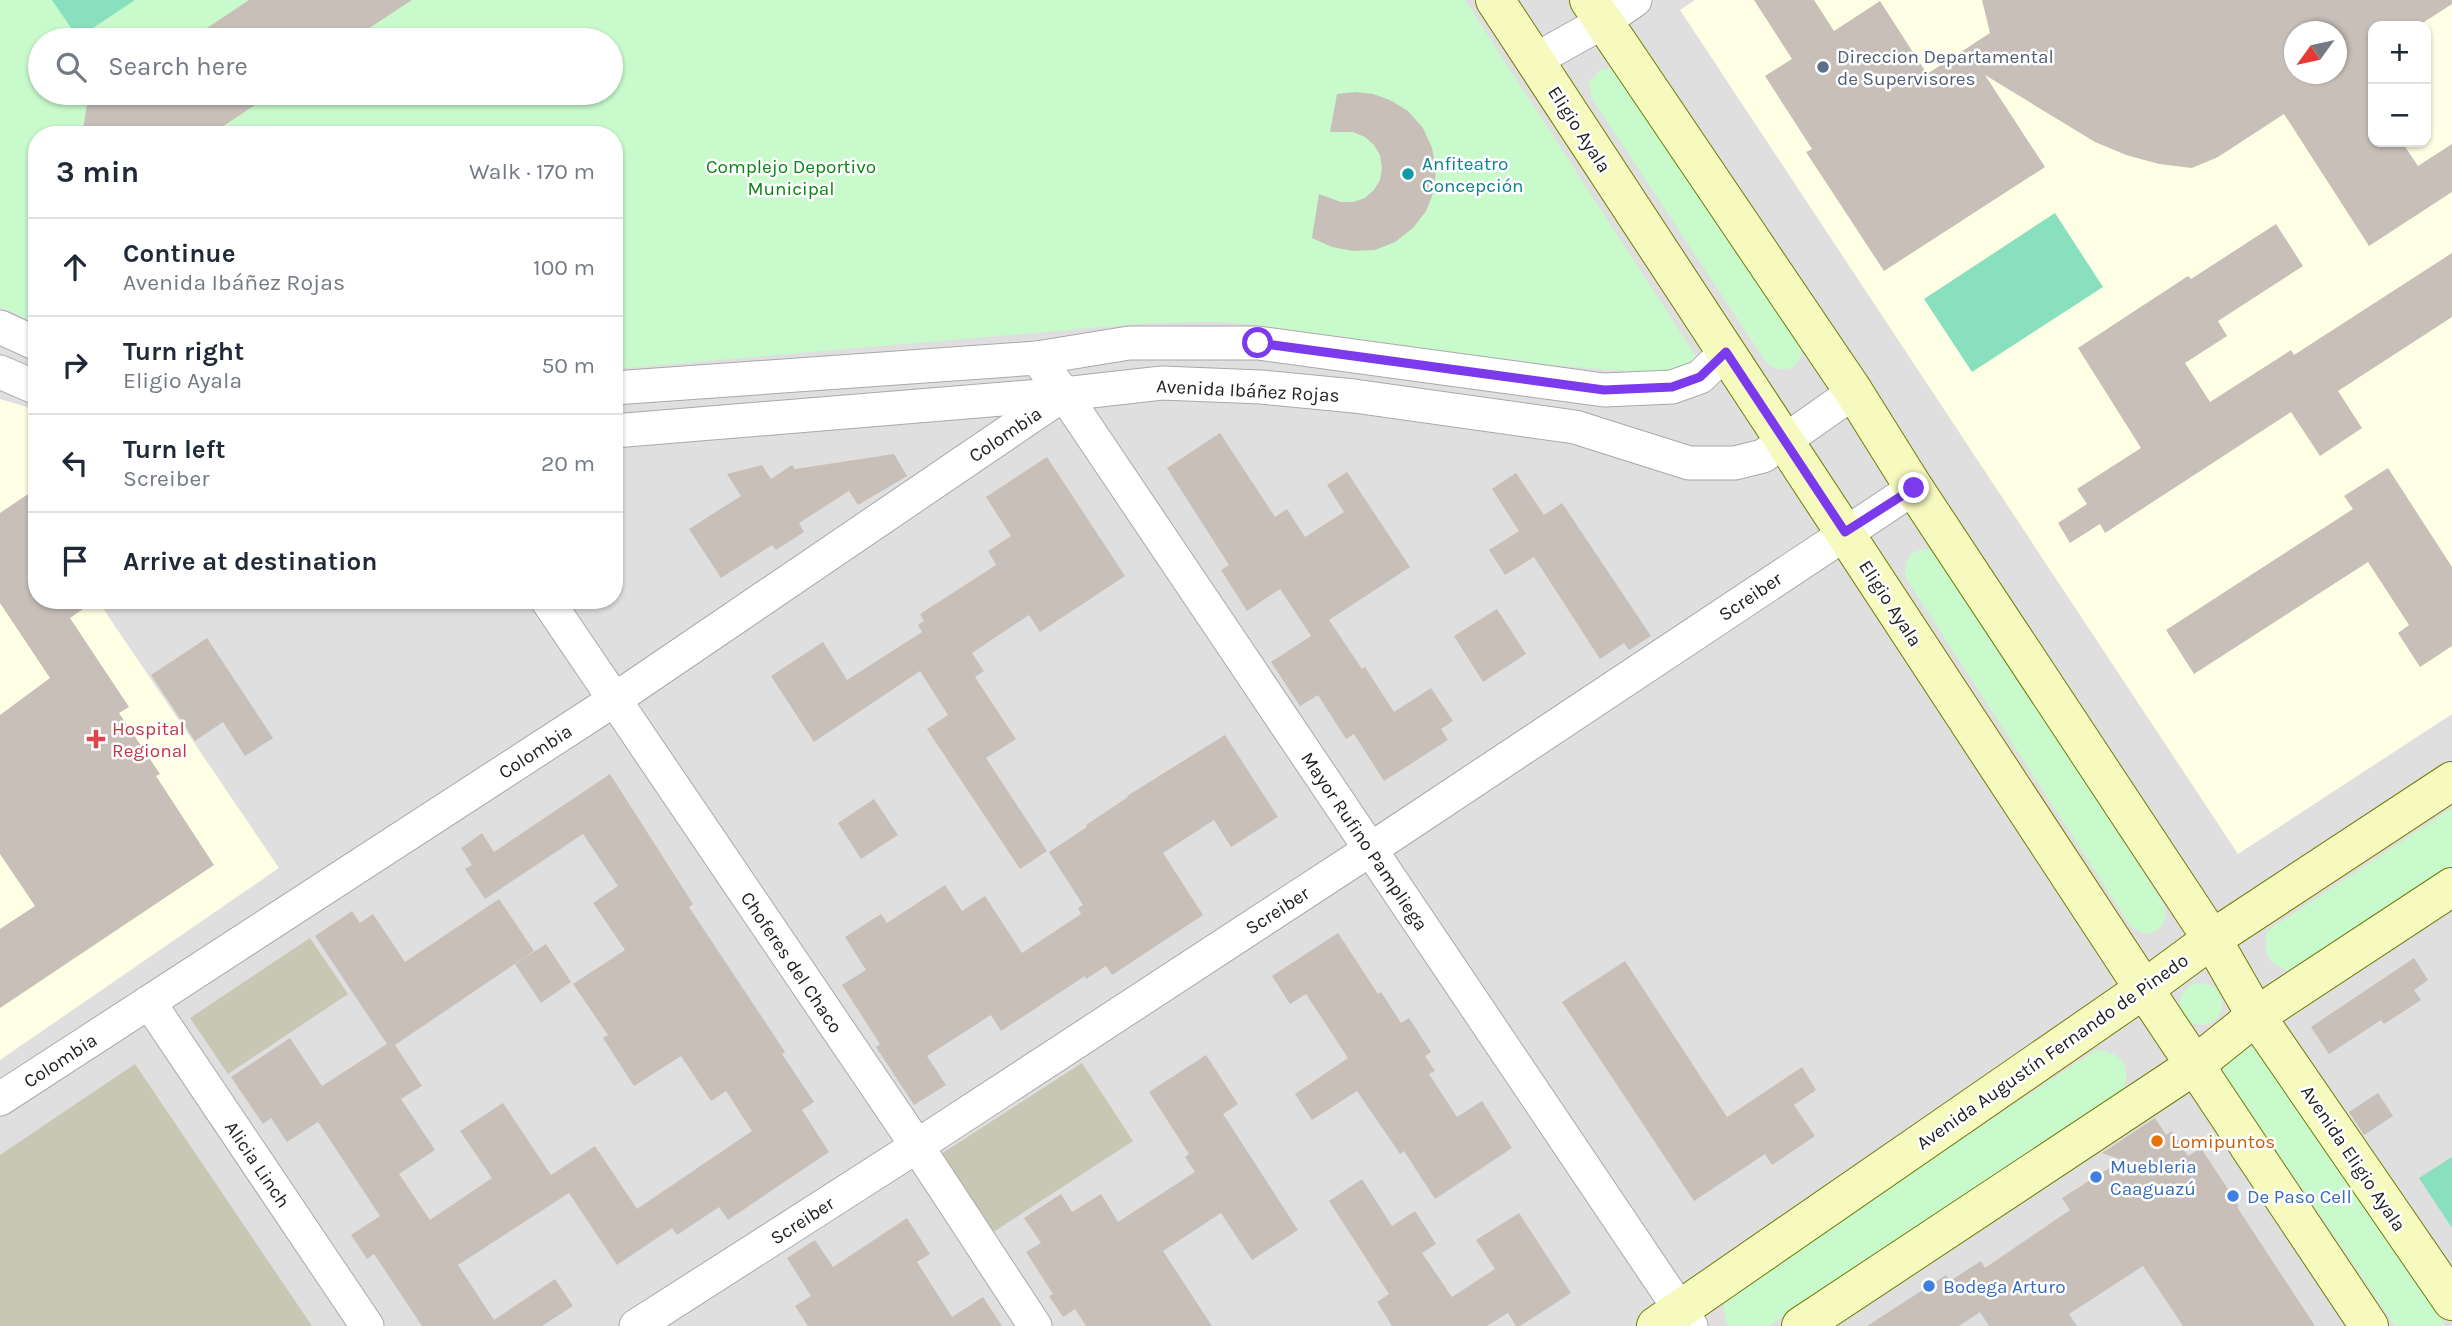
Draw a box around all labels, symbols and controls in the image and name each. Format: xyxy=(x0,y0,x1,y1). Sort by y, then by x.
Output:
north arrow xyxy=(2284,21,2347,84)
map controls xyxy=(2368,21,2431,147)
button: + xyxy=(2368,21,2431,84)
search box xyxy=(28,28,623,105)
place label: Direccion Departamental de Supervisores xyxy=(1837,46,2054,90)
icon: search xyxy=(52,48,90,86)
text: Search here xyxy=(108,51,248,82)
marker: Direccion Departamental de Supervisores xyxy=(1815,59,1831,75)
street label: Eligio Ayala xyxy=(1543,82,1615,177)
button: − xyxy=(2368,84,2431,147)
place label: Anfiteatro Concepción xyxy=(1422,153,1523,197)
text: 3 min xyxy=(56,154,139,190)
park label: Complejo Deportivo Municipal xyxy=(706,156,876,200)
text: Walk · 170 m xyxy=(469,158,595,185)
marker: Anfiteatro Concepción xyxy=(1400,166,1416,182)
text: Continue xyxy=(123,238,235,269)
icon: ahead xyxy=(56,248,94,286)
text: 100 m xyxy=(533,254,595,281)
text: Avenida Ibáñez Rojas xyxy=(123,269,345,296)
route start xyxy=(1242,327,1273,358)
text: Turn right xyxy=(123,336,244,367)
icon: right xyxy=(56,346,94,384)
text: 50 m xyxy=(541,352,595,379)
text: Eligio Ayala xyxy=(123,367,242,394)
street label: Avenida Ibáñez Rojas xyxy=(1156,375,1340,407)
street label: Colombia xyxy=(965,403,1046,467)
text: Turn left xyxy=(123,434,225,465)
icon: left xyxy=(56,444,94,482)
text: 20 m xyxy=(541,450,595,477)
text: Screiber xyxy=(123,465,210,492)
route end xyxy=(1898,472,1929,503)
icon: arrive xyxy=(56,542,94,580)
text: Arrive at destination xyxy=(123,546,377,577)
street label: Eligio Ayala xyxy=(1854,556,1926,651)
street label: Screiber xyxy=(1715,568,1786,626)
place label: Hospital Regional xyxy=(112,718,187,762)
street label: Colombia xyxy=(495,720,576,784)
marker: Hospital Regional xyxy=(86,729,106,749)
street label: Mayor Rufino Pampliega xyxy=(1296,748,1432,935)
street label: Screiber xyxy=(1242,882,1314,940)
street label: Choferes del Chaco xyxy=(736,888,847,1037)
street label: Avenida Augustín Fernando de Pinedo xyxy=(1912,949,2193,1155)
street label: Colombia xyxy=(20,1029,101,1093)
street label: Avenida Eligio Ayala xyxy=(2296,1081,2410,1236)
street label: Alicia Linch xyxy=(220,1117,294,1212)
place label: Lomipuntos xyxy=(2171,1131,2275,1153)
marker: Lomipuntos xyxy=(2149,1133,2165,1149)
place label: Muebleria Caaguazú xyxy=(2110,1156,2197,1200)
marker: Muebleria Caaguazú xyxy=(2088,1169,2104,1185)
place label: De Paso Cell xyxy=(2247,1186,2352,1208)
marker: De Paso Cell xyxy=(2225,1188,2241,1204)
street label: Screiber xyxy=(767,1192,839,1250)
place label: Bodega Arturo xyxy=(1943,1276,2066,1298)
marker: Bodega Arturo xyxy=(1921,1278,1937,1294)

